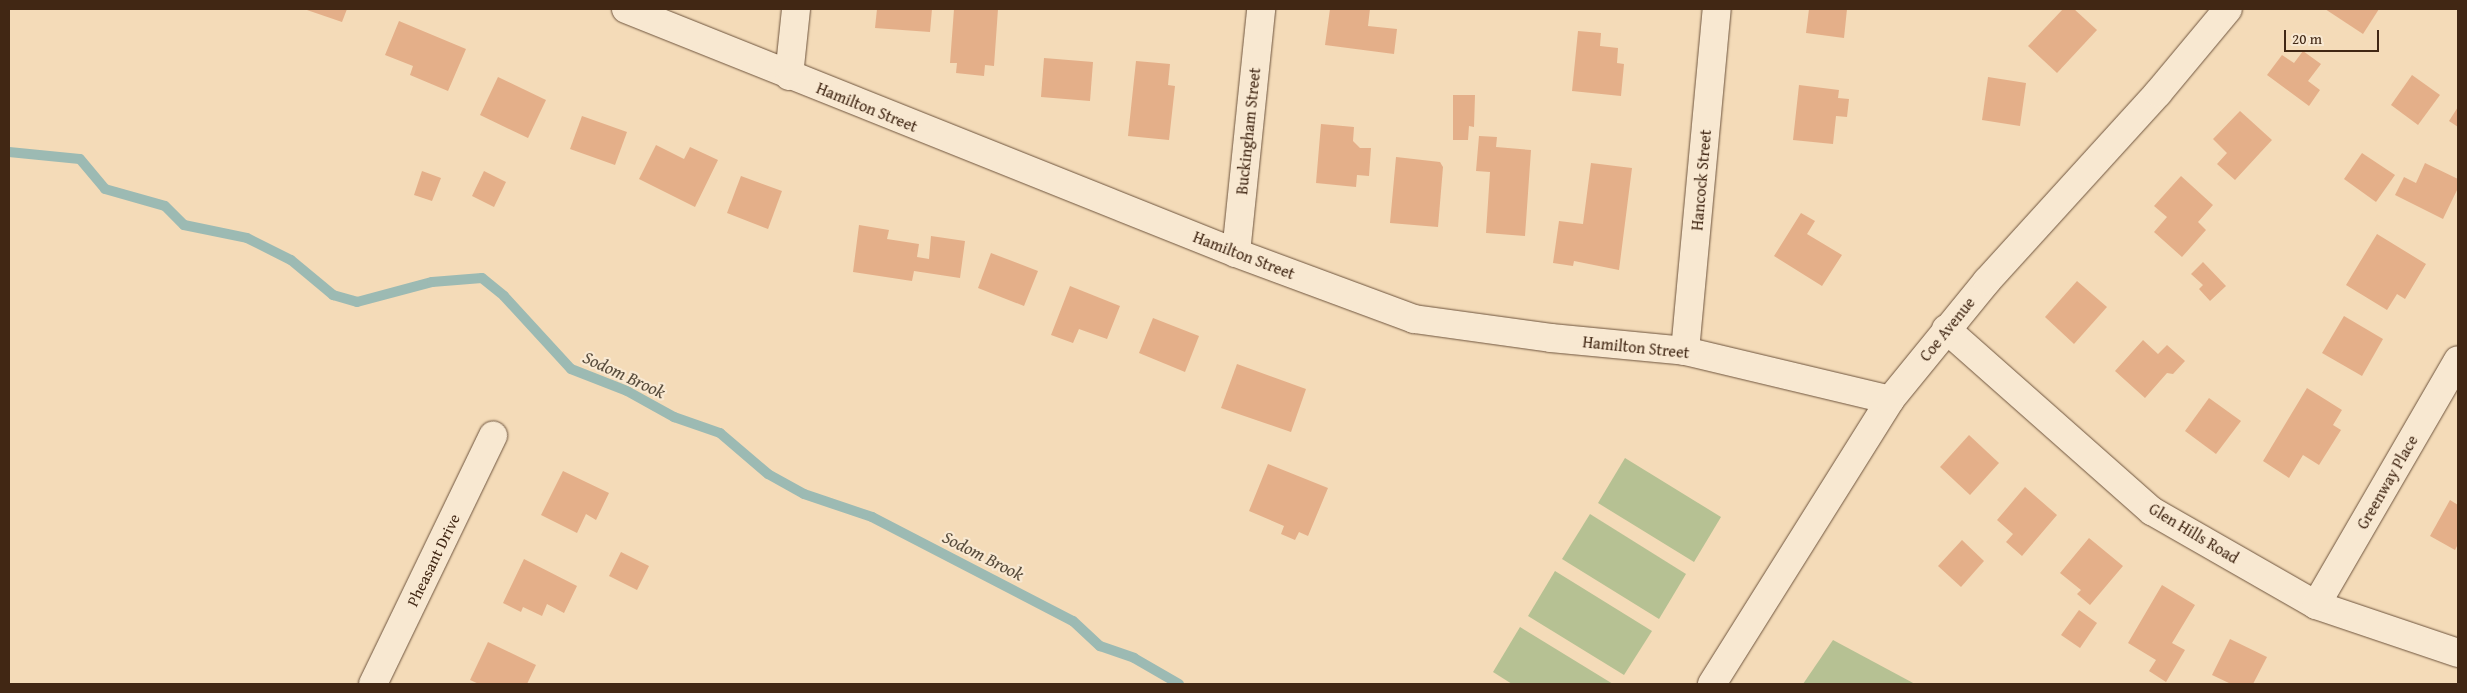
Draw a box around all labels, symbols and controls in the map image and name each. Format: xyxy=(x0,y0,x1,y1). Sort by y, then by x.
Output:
scale bar xyxy=(2287,20,2382,52)
text: 20 m xyxy=(2292,28,2322,49)
street label: Buckingham Street xyxy=(1232,66,1264,196)
street label: Hamilton Street xyxy=(814,78,920,136)
street label: Hancock Street xyxy=(1687,129,1715,231)
street label: Hamilton Street xyxy=(1191,227,1297,283)
street label: Coe Avenue xyxy=(1915,293,1979,365)
street label: Hamilton Street xyxy=(1582,332,1690,362)
water label: Sodom Brook xyxy=(579,347,669,403)
street label: Greenway Place xyxy=(2352,432,2422,532)
street label: Glen Hills Road xyxy=(2146,499,2242,567)
street label: Pheasant Drive xyxy=(402,511,464,609)
water label: Sodom Brook xyxy=(939,526,1027,586)

